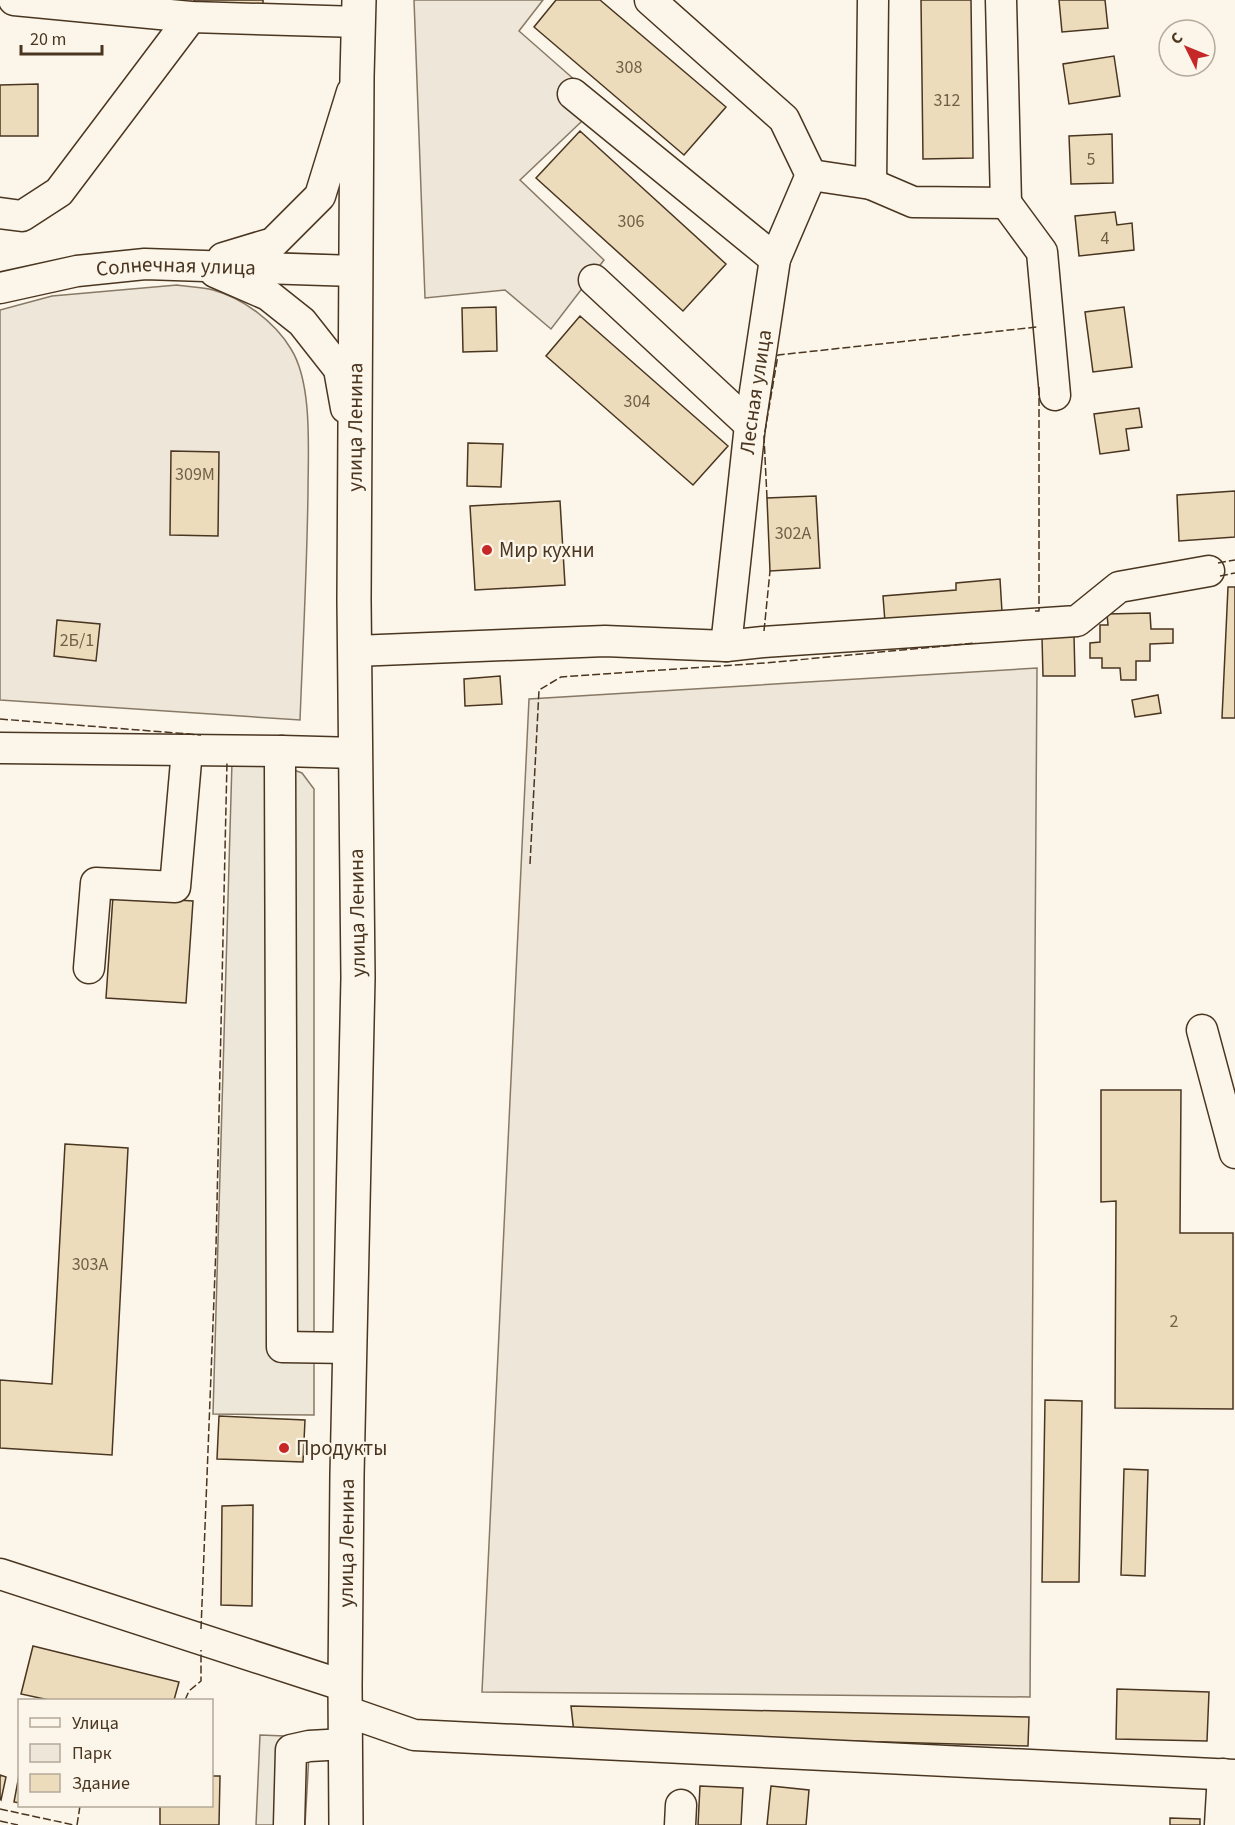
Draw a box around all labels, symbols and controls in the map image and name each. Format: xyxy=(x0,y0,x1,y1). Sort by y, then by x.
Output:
scale bar xyxy=(21,18,102,56)
north arrow xyxy=(1157,18,1217,78)
text: 20 m xyxy=(30,27,66,52)
text: С xyxy=(1166,28,1188,49)
house number: 308 xyxy=(616,55,642,80)
house number: 312 xyxy=(934,88,960,113)
house number: 5 xyxy=(1087,147,1096,172)
house number: 306 xyxy=(618,209,644,234)
house number: 4 xyxy=(1101,226,1110,251)
street label: Солнечная улица xyxy=(94,249,256,284)
street label: Лесная улица xyxy=(732,328,779,456)
street label: улица Ленина xyxy=(340,363,370,492)
house number: 304 xyxy=(624,389,650,414)
house number: 309М xyxy=(175,462,215,487)
house number: 302А xyxy=(775,521,812,546)
place label: Мир кухни xyxy=(499,535,595,565)
marker: Мир кухни xyxy=(480,543,494,557)
house number: 2Б/1 xyxy=(60,628,94,653)
street label: улица Ленина xyxy=(341,848,373,978)
house number: 303А xyxy=(72,1252,109,1277)
house number: 2 xyxy=(1170,1309,1179,1334)
place label: Продукты xyxy=(296,1433,387,1463)
marker: Продукты xyxy=(277,1441,291,1455)
street label: улица Ленина xyxy=(331,1478,362,1608)
legend xyxy=(18,1699,213,1807)
text: Улица xyxy=(72,1711,119,1736)
text: Парк xyxy=(72,1741,112,1766)
text: Здание xyxy=(72,1771,130,1796)

